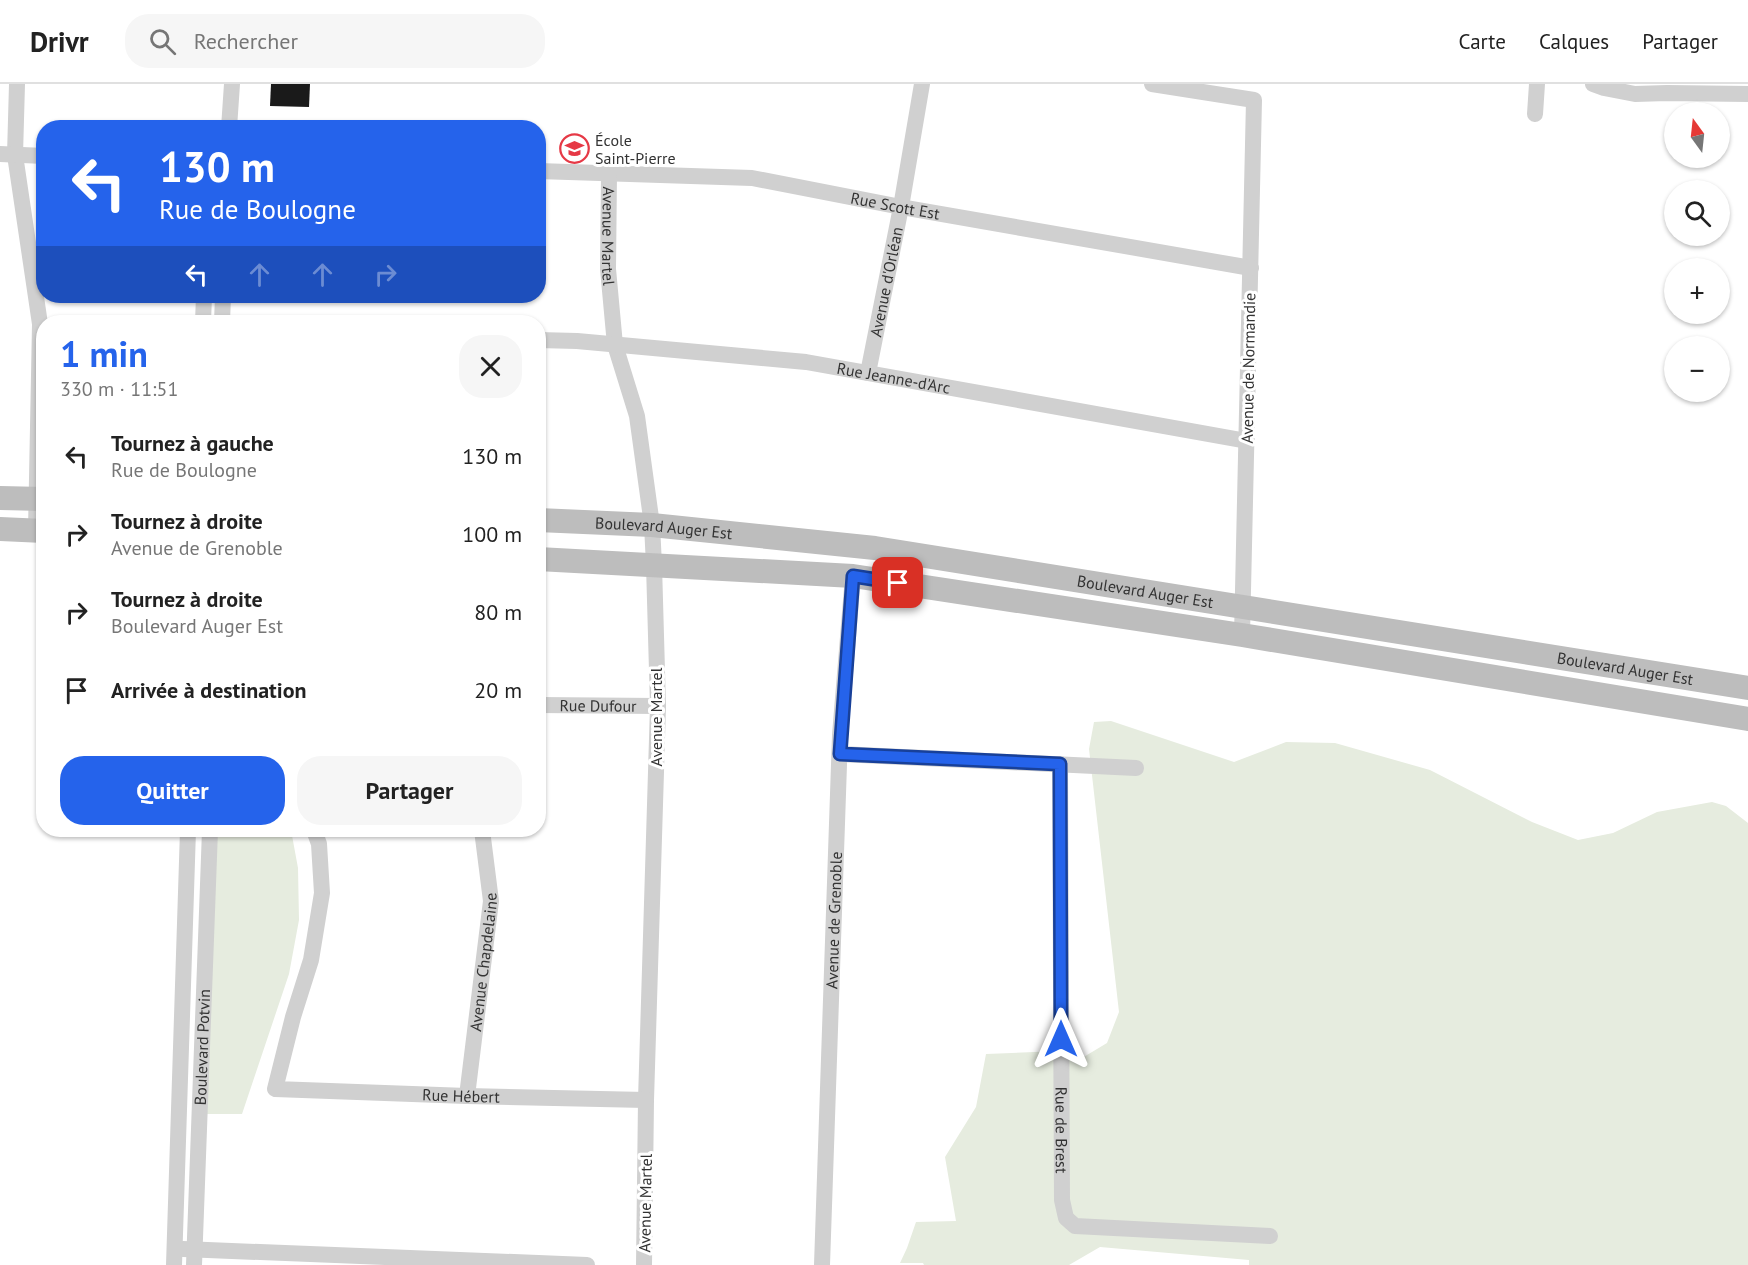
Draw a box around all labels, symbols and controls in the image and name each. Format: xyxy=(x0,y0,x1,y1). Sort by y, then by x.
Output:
search box xyxy=(125,14,545,68)
text: Drivr xyxy=(30,23,89,60)
icon: search xyxy=(146,25,179,58)
text: Rechercher xyxy=(194,27,298,55)
text: Carte xyxy=(1459,28,1506,55)
text: Calques xyxy=(1539,28,1609,55)
text: Partager xyxy=(1642,28,1718,55)
north arrow xyxy=(1664,102,1730,168)
map controls xyxy=(1664,102,1730,402)
place label: École Saint-Pierre xyxy=(595,130,676,168)
school or university icon: École Saint-Pierre xyxy=(558,133,590,165)
text: 130 m xyxy=(159,139,275,194)
icon: left xyxy=(60,144,138,222)
button: search xyxy=(1664,180,1730,246)
street label: Avenue Martel xyxy=(598,186,619,287)
street label: Rue Scott Est xyxy=(849,187,942,224)
text: Rue de Boulogne xyxy=(159,192,356,226)
street label: Avenue d'Orléan xyxy=(865,225,907,339)
icon: left xyxy=(180,258,213,291)
icon: ahead xyxy=(243,258,276,291)
icon: ahead xyxy=(306,258,339,291)
icon: right xyxy=(369,258,402,291)
button: + xyxy=(1664,258,1730,324)
street label: Avenue de Normandie xyxy=(1237,292,1259,444)
text: 1 min xyxy=(60,330,148,377)
button: close xyxy=(459,335,522,398)
button: − xyxy=(1664,336,1730,402)
street label: Rue Jeanne-d'Arc xyxy=(835,358,952,398)
text: 330 m · 11:51 xyxy=(60,376,178,402)
text: Tournez à gauche xyxy=(111,429,274,457)
icon: left xyxy=(60,440,93,473)
text: 130 m xyxy=(462,442,522,470)
text: Rue de Boulogne xyxy=(111,457,257,483)
text: Tournez à droite xyxy=(111,507,263,535)
street label: Boulevard Auger Est xyxy=(595,513,734,543)
icon: right xyxy=(60,518,93,551)
text: 100 m xyxy=(462,520,522,548)
text: Avenue de Grenoble xyxy=(111,535,283,561)
pin xyxy=(872,557,923,608)
icon: arrive xyxy=(881,566,914,599)
street label: Boulevard Auger Est xyxy=(1076,571,1215,612)
text: Tournez à droite xyxy=(111,585,263,613)
icon: right xyxy=(60,596,93,629)
text: 80 m xyxy=(474,598,522,626)
text: Boulevard Auger Est xyxy=(111,613,283,639)
street label: Boulevard Auger Est xyxy=(1556,648,1695,689)
street label: Avenue Martel xyxy=(646,667,666,766)
icon: arrive xyxy=(60,674,93,707)
text: Arrivée à destination xyxy=(111,676,307,704)
text: 20 m xyxy=(474,676,522,704)
street label: Rue Dufour xyxy=(559,695,637,716)
button: Quitter xyxy=(60,756,285,825)
button: Partager xyxy=(297,756,522,825)
street label: Avenue de Grenoble xyxy=(821,851,846,989)
street label: Avenue Chapdelaine xyxy=(465,892,501,1032)
street label: Boulevard Potvin xyxy=(190,989,214,1106)
position arrow xyxy=(1029,1007,1093,1071)
street label: Rue Hébert xyxy=(422,1084,501,1107)
street label: Rue de Brest xyxy=(1051,1087,1072,1174)
street label: Avenue Martel xyxy=(634,1153,656,1253)

